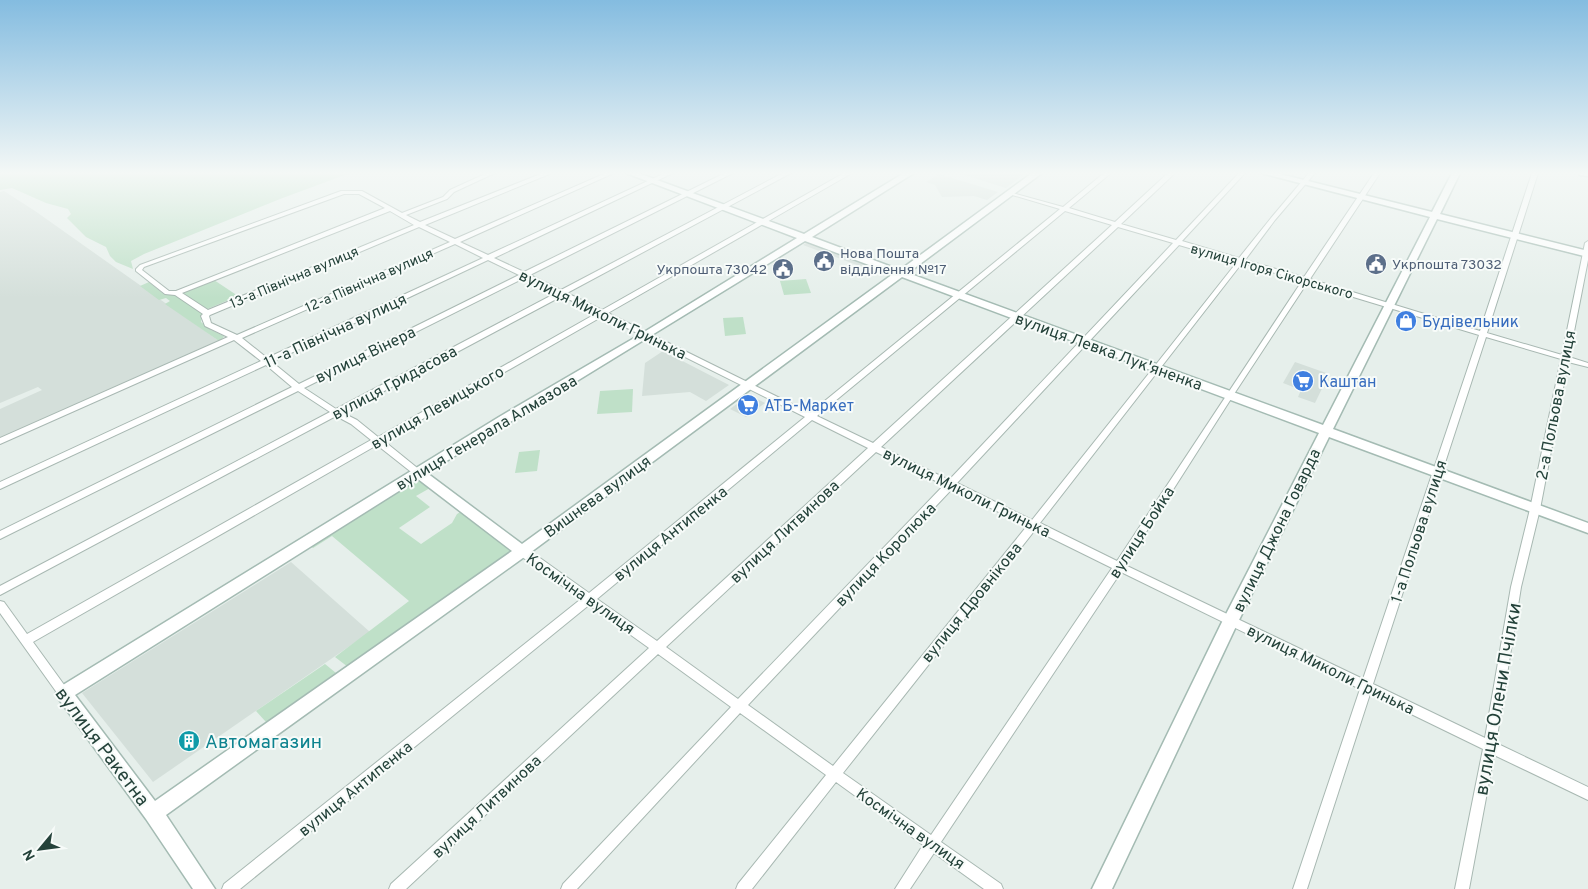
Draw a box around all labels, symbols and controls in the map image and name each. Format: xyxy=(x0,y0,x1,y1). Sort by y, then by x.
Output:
street label: вулиця Ігоря Сікорського xyxy=(1188,241,1355,304)
street label: 13-а Північна вулиця xyxy=(228,244,361,313)
street label: 12-а Північна вулиця xyxy=(303,245,436,317)
place label: Нова Пошта відділення №17 xyxy=(840,246,946,279)
public building icon: Нова Пошта відділення №17 xyxy=(812,249,836,273)
public building icon: Укрпошта 73032 xyxy=(1364,252,1388,276)
public building icon: Укрпошта 73042 xyxy=(771,257,795,281)
place label: Укрпошта 73032 xyxy=(1392,257,1502,274)
place label: Укрпошта 73042 xyxy=(657,262,767,279)
street label: вулиця Миколи Гринька xyxy=(515,266,689,365)
street label: 11-а Північна вулиця xyxy=(261,290,410,374)
shop icon: Будівельник xyxy=(1394,309,1418,333)
street label: вулиця Левка Лук'яненка xyxy=(1012,310,1205,396)
place label: Будівельник xyxy=(1422,313,1519,333)
street label: вулиця Вінера xyxy=(312,323,419,389)
street label: 2-а Польова вулиця xyxy=(1533,329,1581,482)
street label: вулиця Гридасова xyxy=(329,342,461,425)
street label: вулиця Левицького xyxy=(368,362,508,455)
supermarket icon: Каштан xyxy=(1291,369,1315,393)
street label: вулиця Генерала Алмазова xyxy=(393,372,581,496)
place label: Каштан xyxy=(1319,373,1376,393)
supermarket icon: АТБ-Маркет xyxy=(736,393,760,417)
place label: АТБ-Маркет xyxy=(764,397,854,417)
street label: вулиця Миколи Гринька xyxy=(879,444,1053,543)
street label: вулиця Джона Говарда xyxy=(1230,446,1326,616)
street label: Вишнева вулиця xyxy=(541,452,656,543)
street label: 1-а Польова вулиця xyxy=(1387,458,1452,606)
street label: вулиця Литвинова xyxy=(726,477,844,588)
street label: вулиця Антипенка xyxy=(610,483,732,587)
street label: вулиця Бойка xyxy=(1106,483,1180,583)
street label: вулиця Королюка xyxy=(832,499,941,612)
street label: вулиця Дровнікова xyxy=(918,539,1027,667)
street label: Космічна вулиця xyxy=(522,550,638,640)
street label: вулиця Олени Пчілки xyxy=(1470,601,1528,798)
street label: вулиця Миколи Гринька xyxy=(1243,621,1417,720)
street label: вулиця Ракетна xyxy=(49,683,154,811)
building icon: Автомагазин xyxy=(177,729,201,753)
place label: Автомагазин xyxy=(205,731,322,755)
street label: вулиця Антипенка xyxy=(295,738,417,842)
street label: вулиця Литвинова xyxy=(428,752,546,863)
street label: Космічна вулиця xyxy=(852,785,968,875)
north arrow xyxy=(15,824,65,874)
text: N xyxy=(20,846,40,863)

